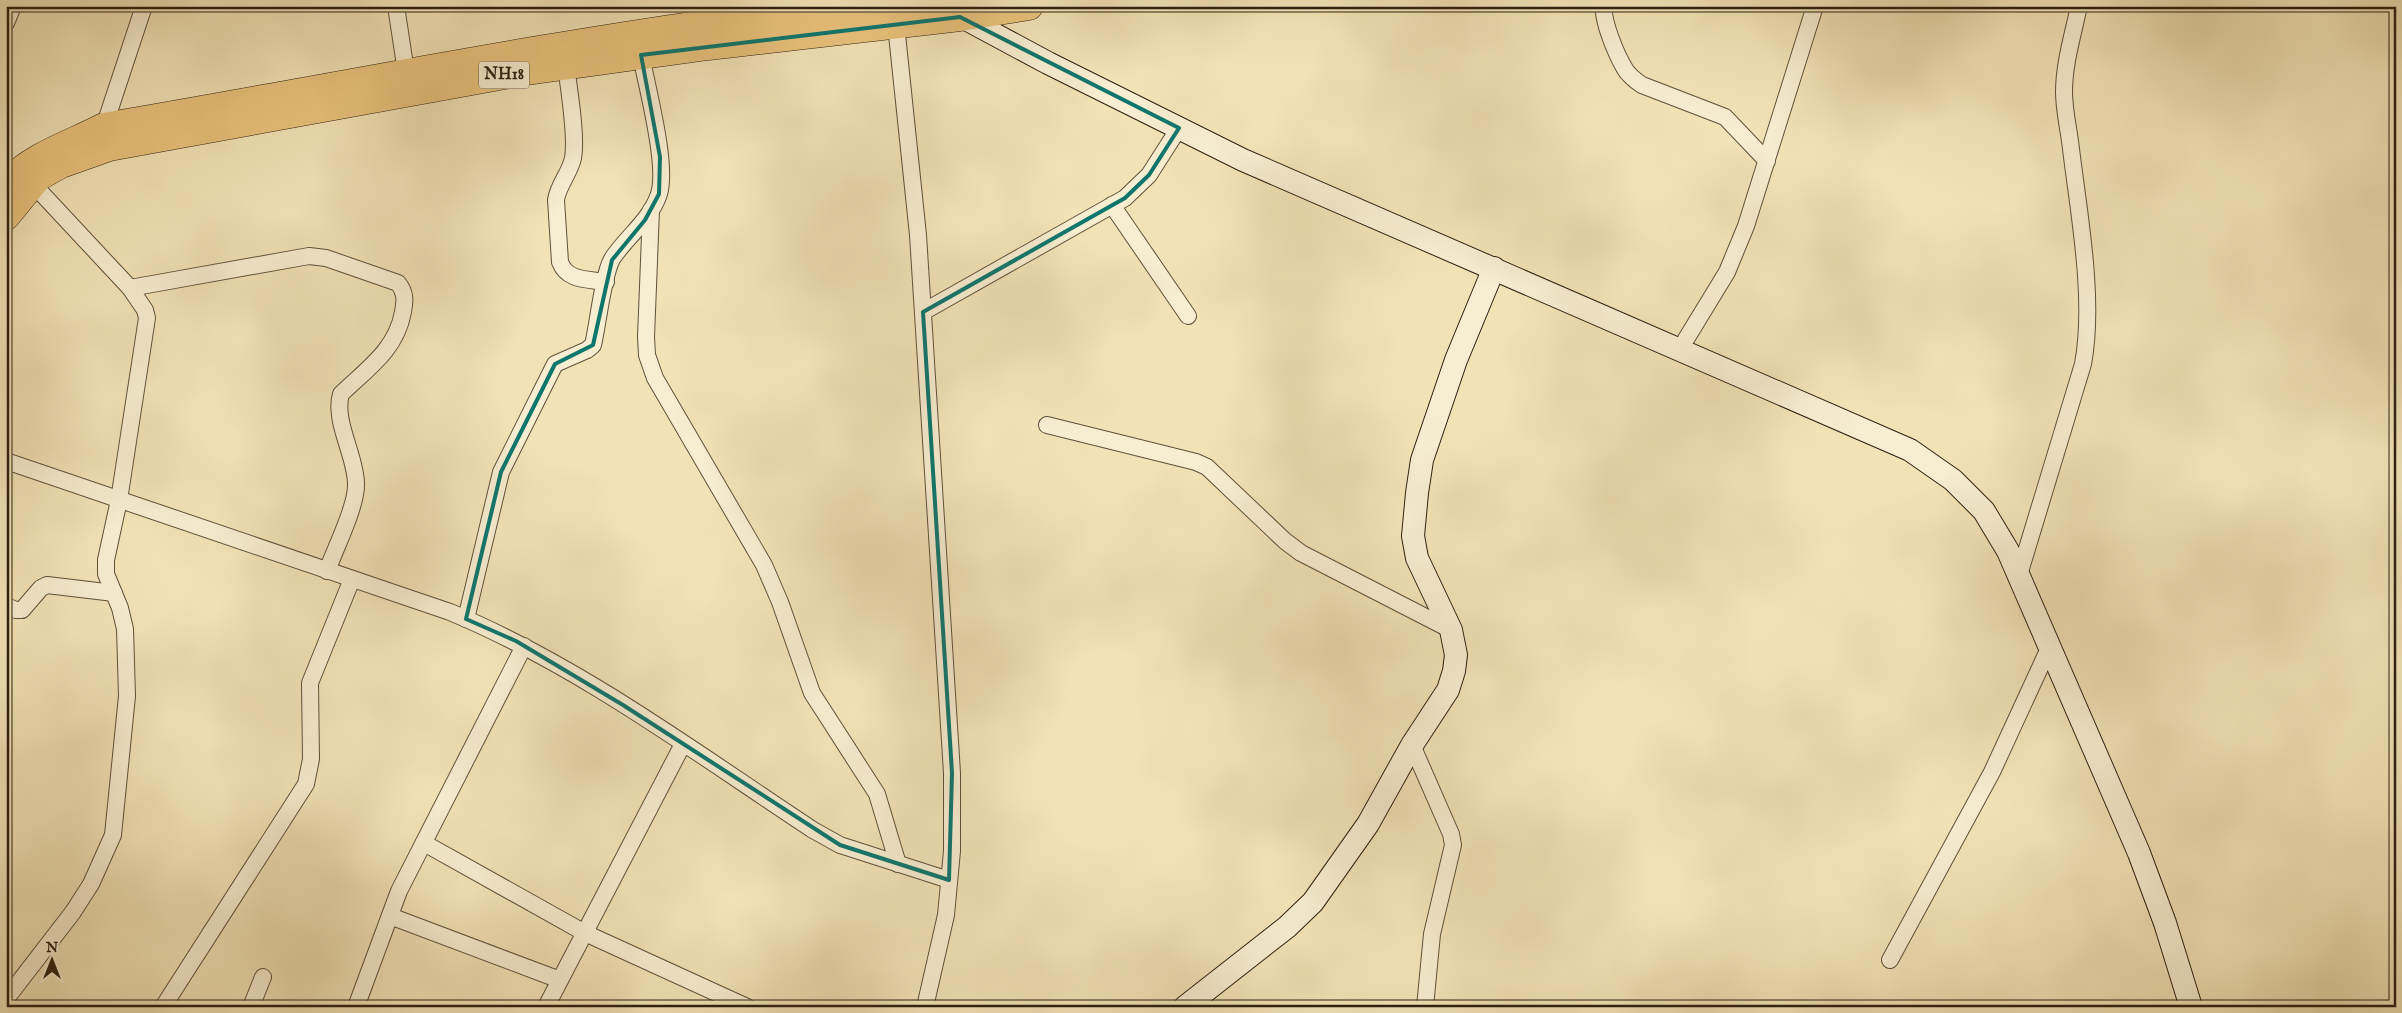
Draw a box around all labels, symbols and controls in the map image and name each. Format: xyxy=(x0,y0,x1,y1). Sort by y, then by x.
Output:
road number: NH18 xyxy=(479,62,529,88)
north arrow xyxy=(28,936,78,986)
text: N xyxy=(45,939,58,957)

